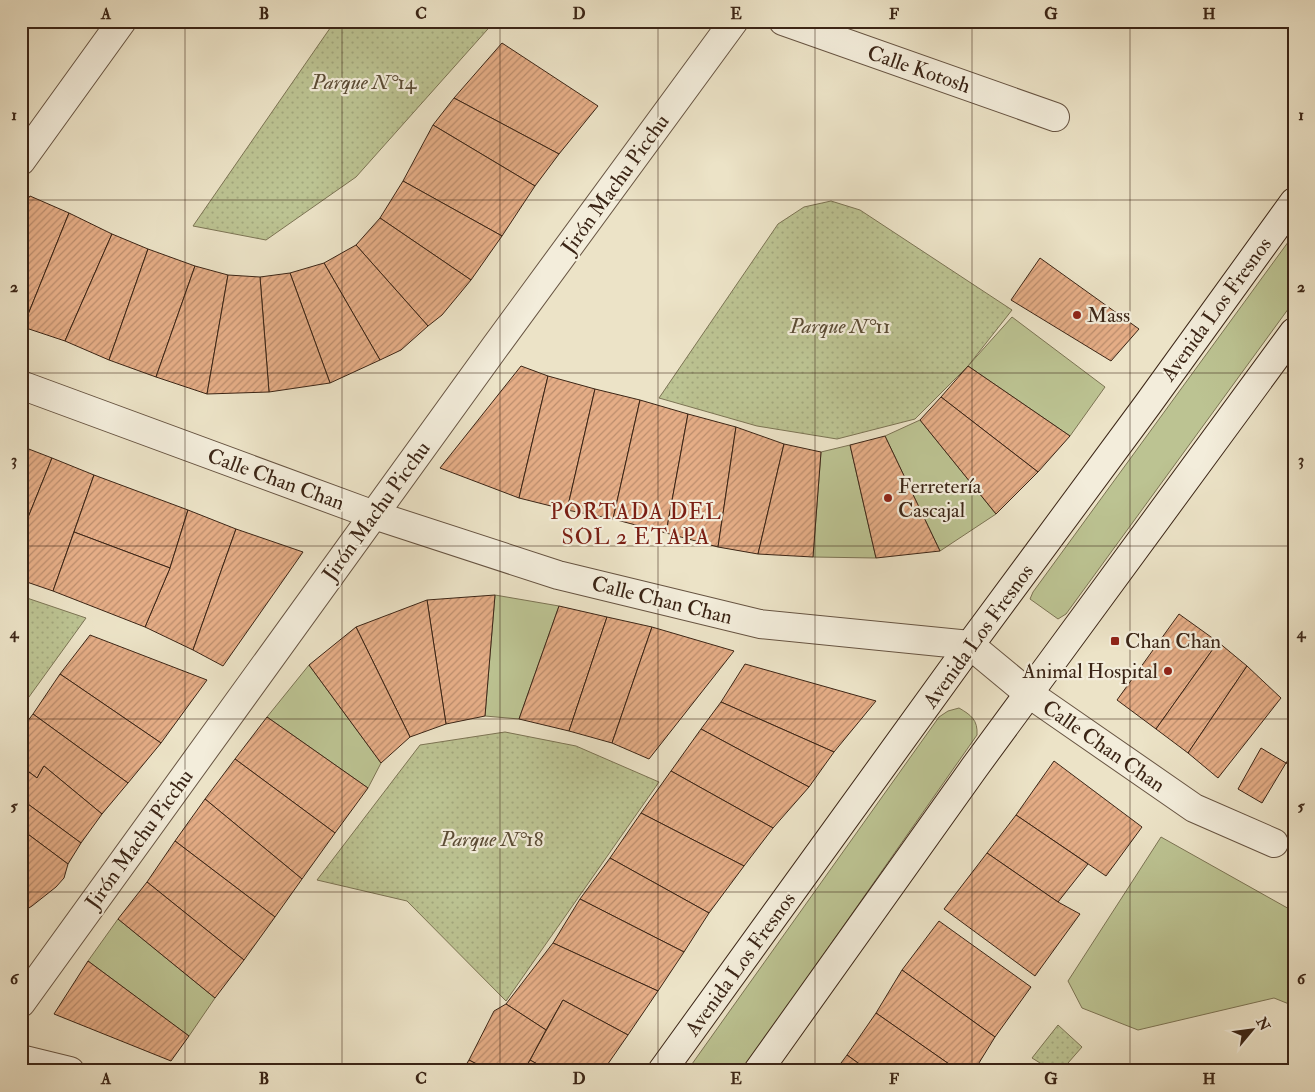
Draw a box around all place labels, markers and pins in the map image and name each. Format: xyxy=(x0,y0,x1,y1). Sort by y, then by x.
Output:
place label: Mass xyxy=(1087,302,1130,329)
marker: Mass xyxy=(1071,309,1083,321)
place label: Ferretería Cascajal xyxy=(898,473,982,524)
marker: Ferretería Cascajal xyxy=(882,492,894,504)
place label: Chan Chan xyxy=(1125,628,1221,655)
marker: Chan Chan xyxy=(1109,635,1121,647)
place label: Animal Hospital xyxy=(1021,658,1159,685)
marker: Animal Hospital xyxy=(1162,665,1174,677)

